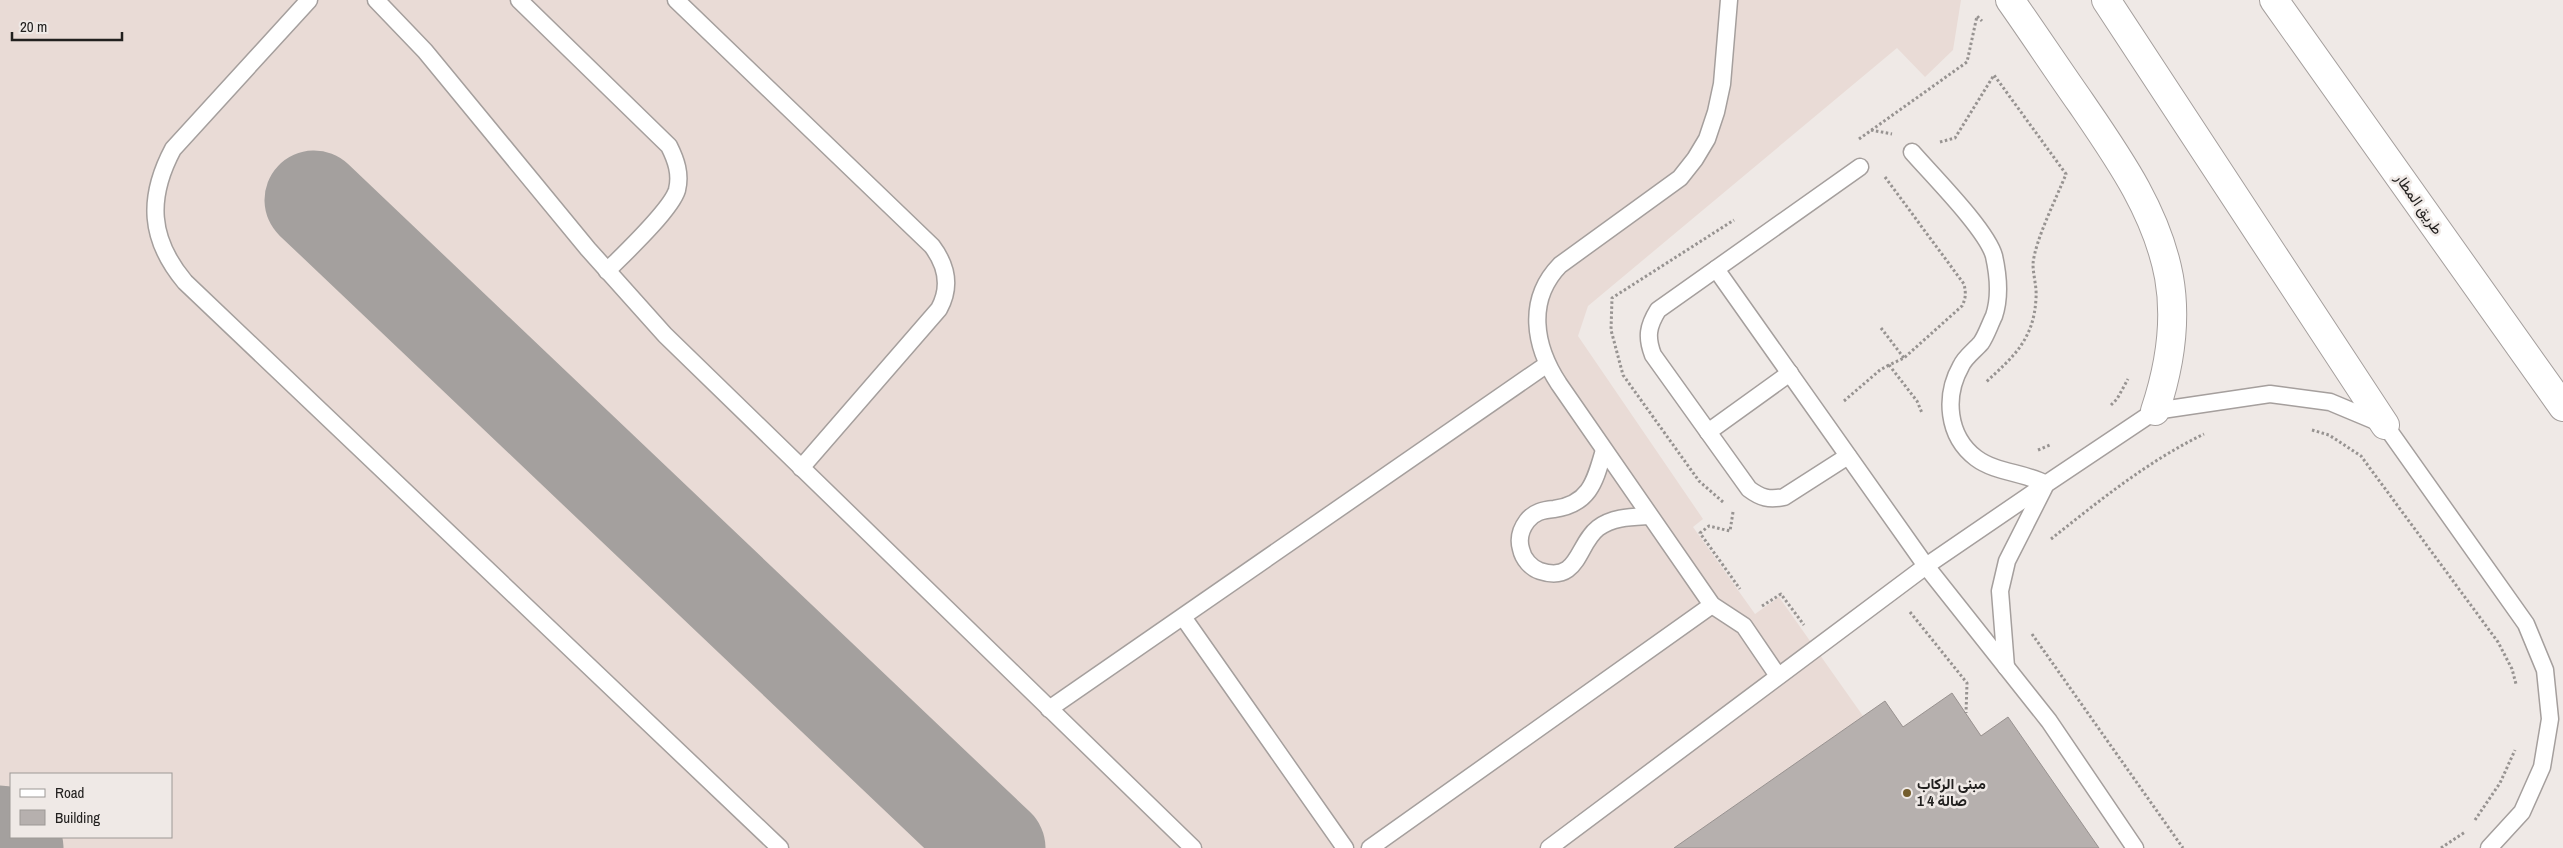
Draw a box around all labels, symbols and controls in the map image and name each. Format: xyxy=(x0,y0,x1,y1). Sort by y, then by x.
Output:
scale bar xyxy=(12,10,122,42)
text: 20 m xyxy=(20,16,47,37)
street label: طريق المطار xyxy=(2390,168,2448,239)
legend xyxy=(10,773,172,838)
place label: مبنى الركاب 1 صالة 4 xyxy=(1917,773,1986,811)
text: Road xyxy=(55,782,84,803)
marker: مبنى الركاب 1 صالة 4 xyxy=(1901,787,1913,799)
text: Building xyxy=(55,807,100,828)

